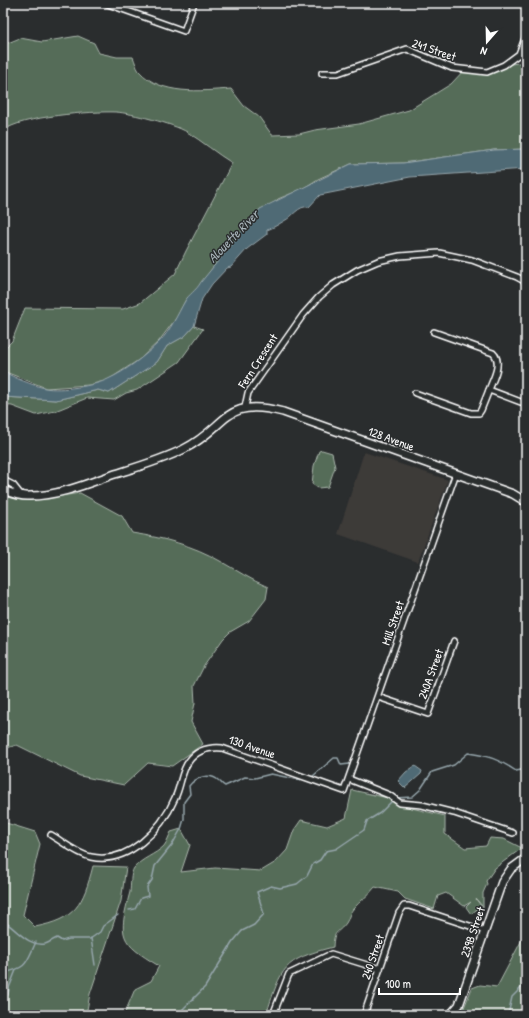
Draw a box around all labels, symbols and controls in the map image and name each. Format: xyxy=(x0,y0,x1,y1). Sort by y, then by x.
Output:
north arrow xyxy=(467,22,507,62)
street label: 241 Street xyxy=(410,34,459,65)
text: N xyxy=(478,44,489,59)
water label: Alouette River xyxy=(203,204,264,266)
street label: Fern Crescent xyxy=(233,330,282,392)
street label: 128 Avenue xyxy=(366,422,417,455)
street label: Mill Street xyxy=(377,598,408,647)
street label: 240A Street xyxy=(414,646,448,701)
street label: 130 Avenue xyxy=(227,731,278,762)
street label: 239B Street xyxy=(456,904,489,959)
street label: 240 Street xyxy=(357,931,388,981)
scale bar xyxy=(379,970,460,996)
text: 100 m xyxy=(385,975,411,992)

